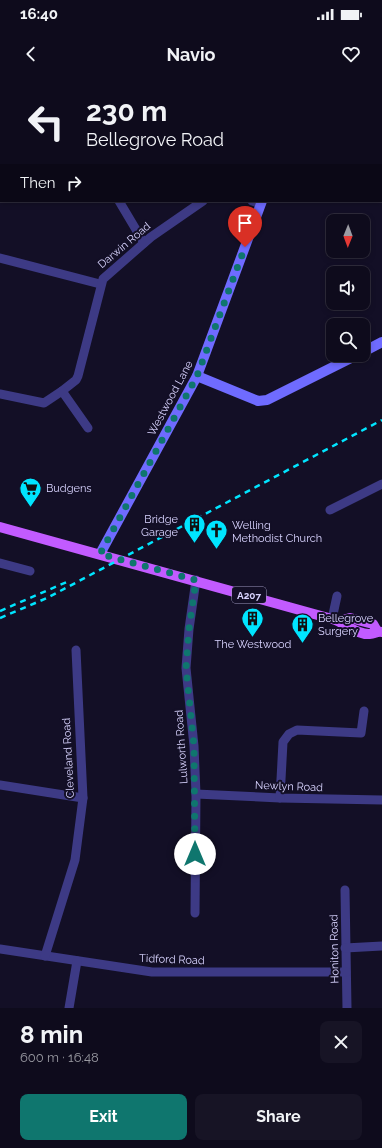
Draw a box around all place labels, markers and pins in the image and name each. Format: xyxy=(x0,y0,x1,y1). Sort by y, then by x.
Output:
pin xyxy=(228,206,262,247)
supermarket icon: Budgens xyxy=(17,475,43,508)
place label: Budgens xyxy=(46,482,92,495)
building icon: Bridge Garage xyxy=(181,512,207,545)
place label: Bridge Garage xyxy=(141,513,179,539)
church icon: Welling Methodist Church xyxy=(204,518,230,551)
place label: Welling Methodist Church xyxy=(232,519,322,545)
building icon: The Westwood xyxy=(240,605,266,638)
building icon: Bellegrove Surgery xyxy=(290,611,316,644)
place label: Bellegrove Surgery xyxy=(318,612,374,638)
place label: The Westwood xyxy=(215,638,292,651)

